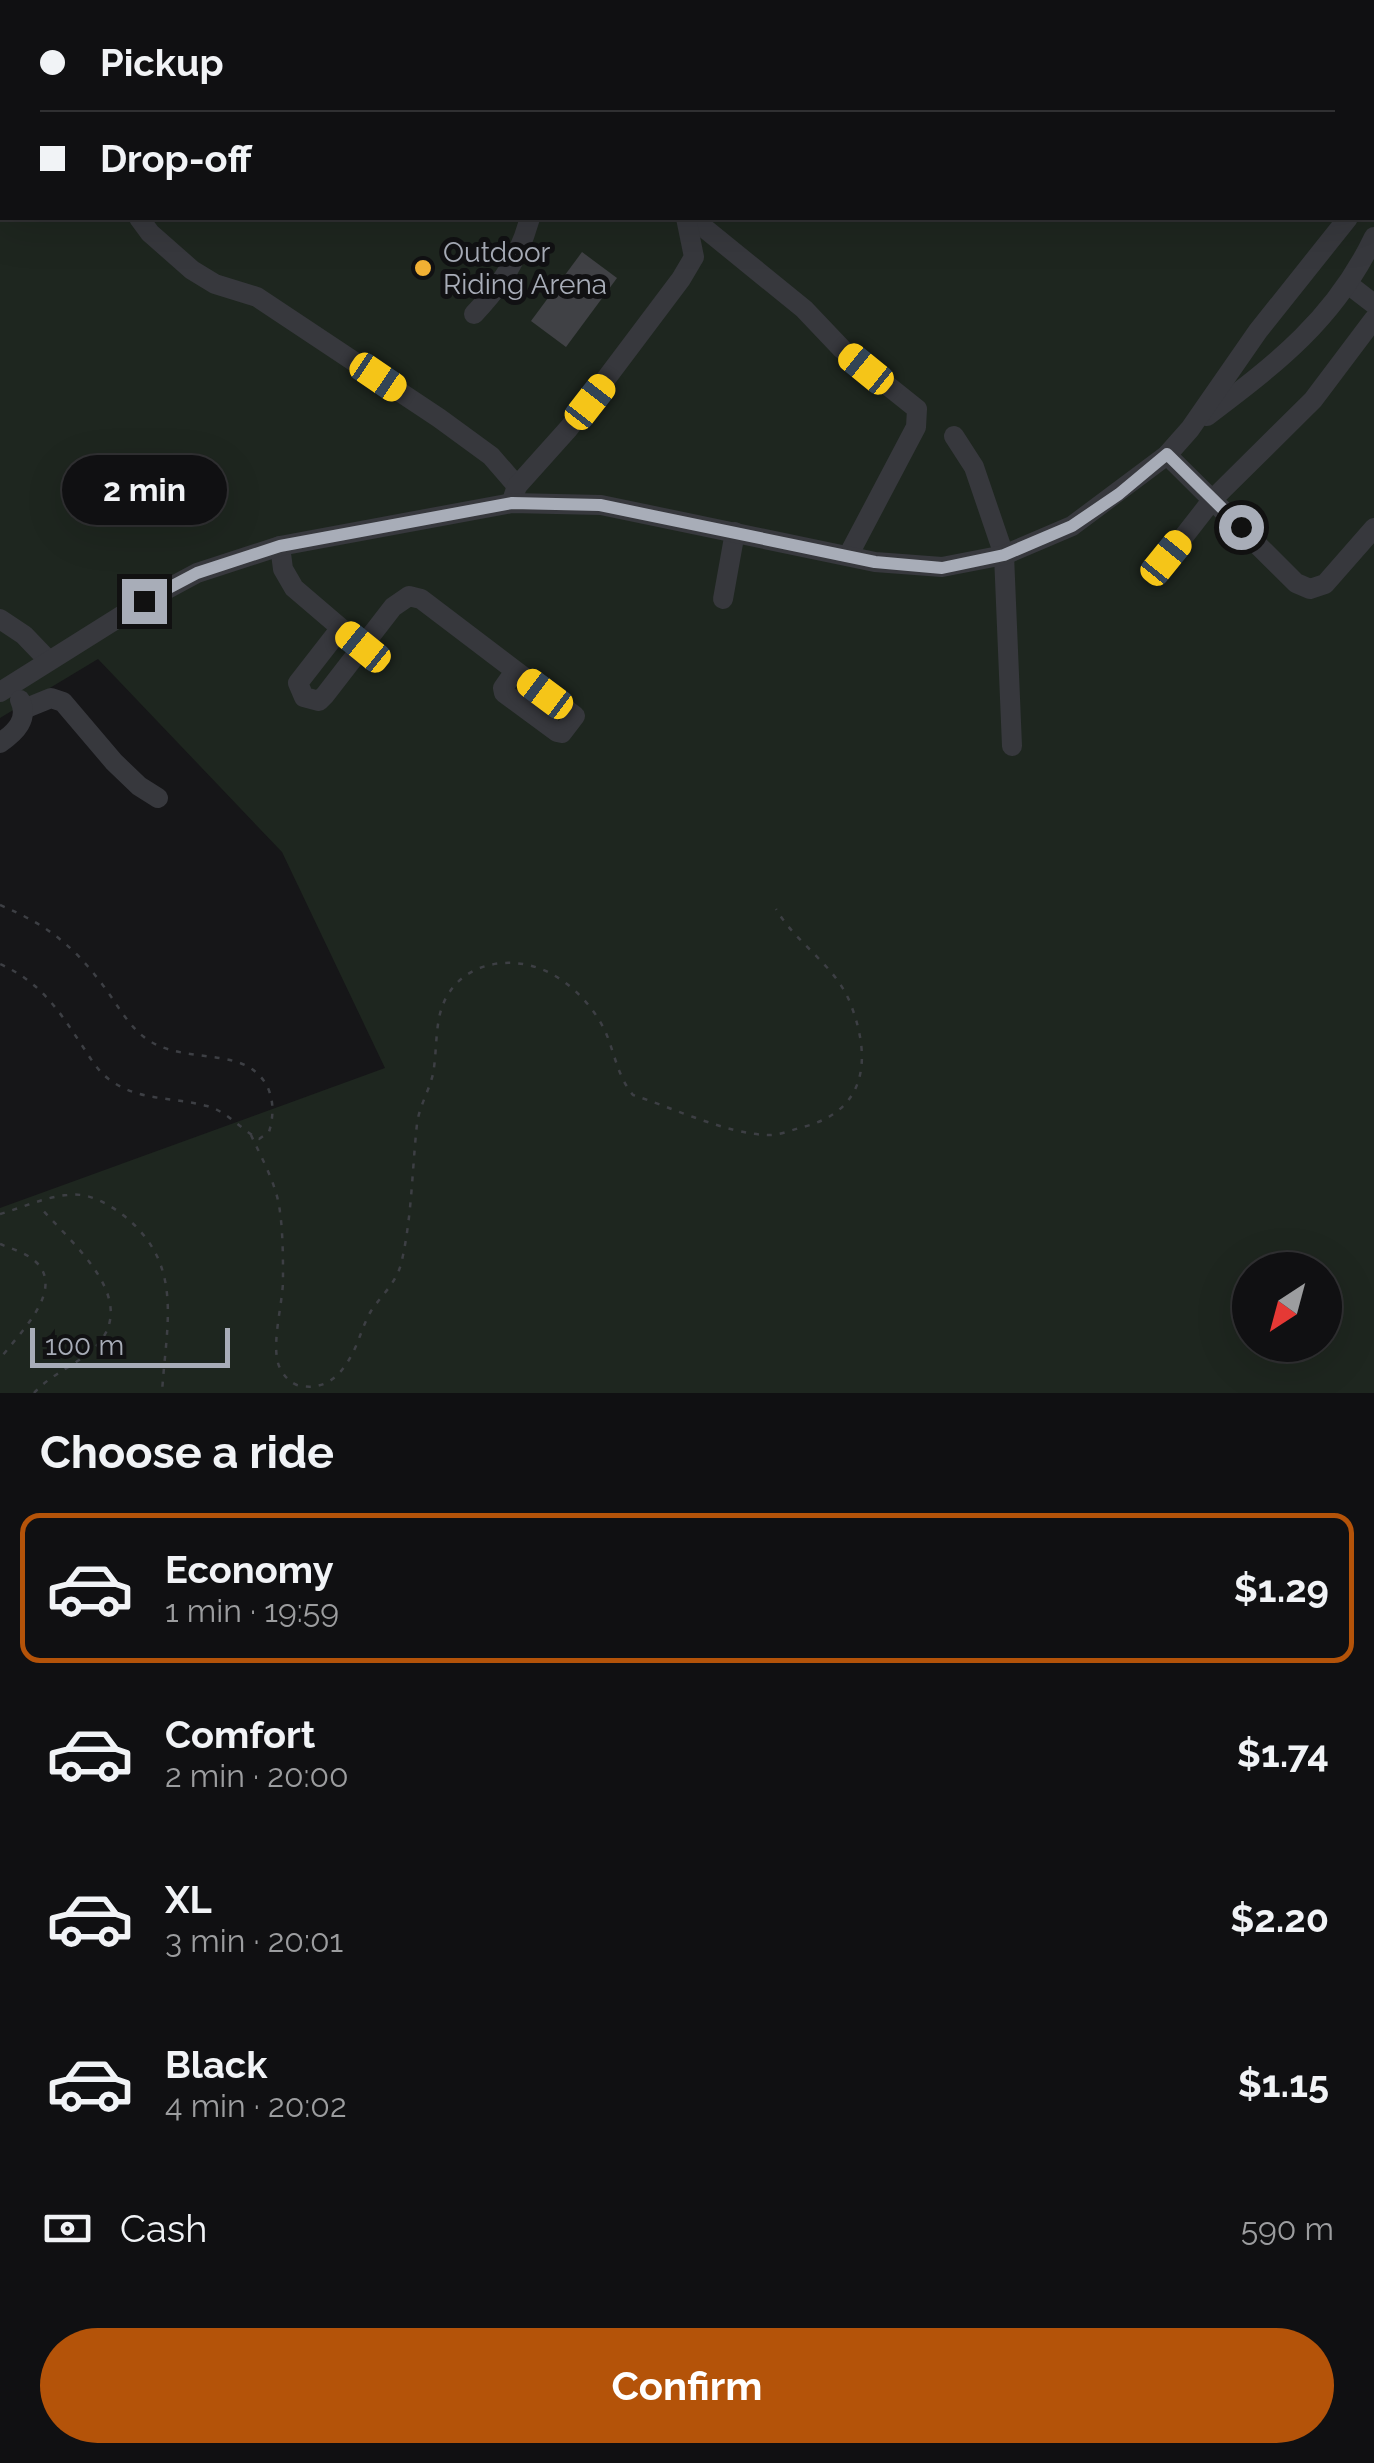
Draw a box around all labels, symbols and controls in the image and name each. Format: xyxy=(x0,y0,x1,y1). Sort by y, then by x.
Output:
text: Pickup xyxy=(100,40,224,85)
text: Drop-off xyxy=(100,136,252,181)
place label: Outdoor Riding Arena xyxy=(443,236,607,301)
marker: Outdoor Riding Arena xyxy=(412,257,434,279)
car xyxy=(833,338,899,400)
car xyxy=(345,348,411,406)
car xyxy=(560,369,620,435)
callout: 2 min xyxy=(62,456,226,526)
text: 2 min xyxy=(103,471,186,508)
route start xyxy=(1219,505,1264,550)
car xyxy=(1135,525,1197,591)
route end xyxy=(122,579,167,624)
car xyxy=(330,616,396,678)
car xyxy=(512,664,578,724)
north arrow xyxy=(1232,1252,1342,1362)
map controls xyxy=(1232,1252,1342,1362)
scale bar xyxy=(30,1323,230,1368)
text: 100 m xyxy=(45,1329,124,1362)
text: Choose a ride xyxy=(40,1426,334,1479)
icon: car xyxy=(45,1543,135,1633)
text: Economy xyxy=(165,1547,334,1592)
text: $1.29 xyxy=(1234,1566,1329,1611)
text: 1 min · 19:59 xyxy=(165,1592,339,1629)
icon: car xyxy=(45,1708,135,1798)
text: Comfort xyxy=(165,1712,315,1757)
text: $1.74 xyxy=(1237,1731,1329,1776)
text: 2 min · 20:00 xyxy=(165,1757,349,1794)
icon: car xyxy=(45,1873,135,1963)
text: XL xyxy=(165,1877,212,1922)
text: $2.20 xyxy=(1230,1896,1329,1941)
text: 3 min · 20:01 xyxy=(165,1922,343,1959)
icon: car xyxy=(45,2038,135,2128)
text: Black xyxy=(165,2042,267,2087)
text: $1.15 xyxy=(1238,2061,1329,2106)
text: 4 min · 20:02 xyxy=(165,2087,347,2124)
icon: cash xyxy=(40,2201,95,2256)
text: Cash xyxy=(120,2206,207,2251)
text: 590 m xyxy=(1241,2210,1334,2247)
button: Confirm xyxy=(40,2328,1334,2443)

